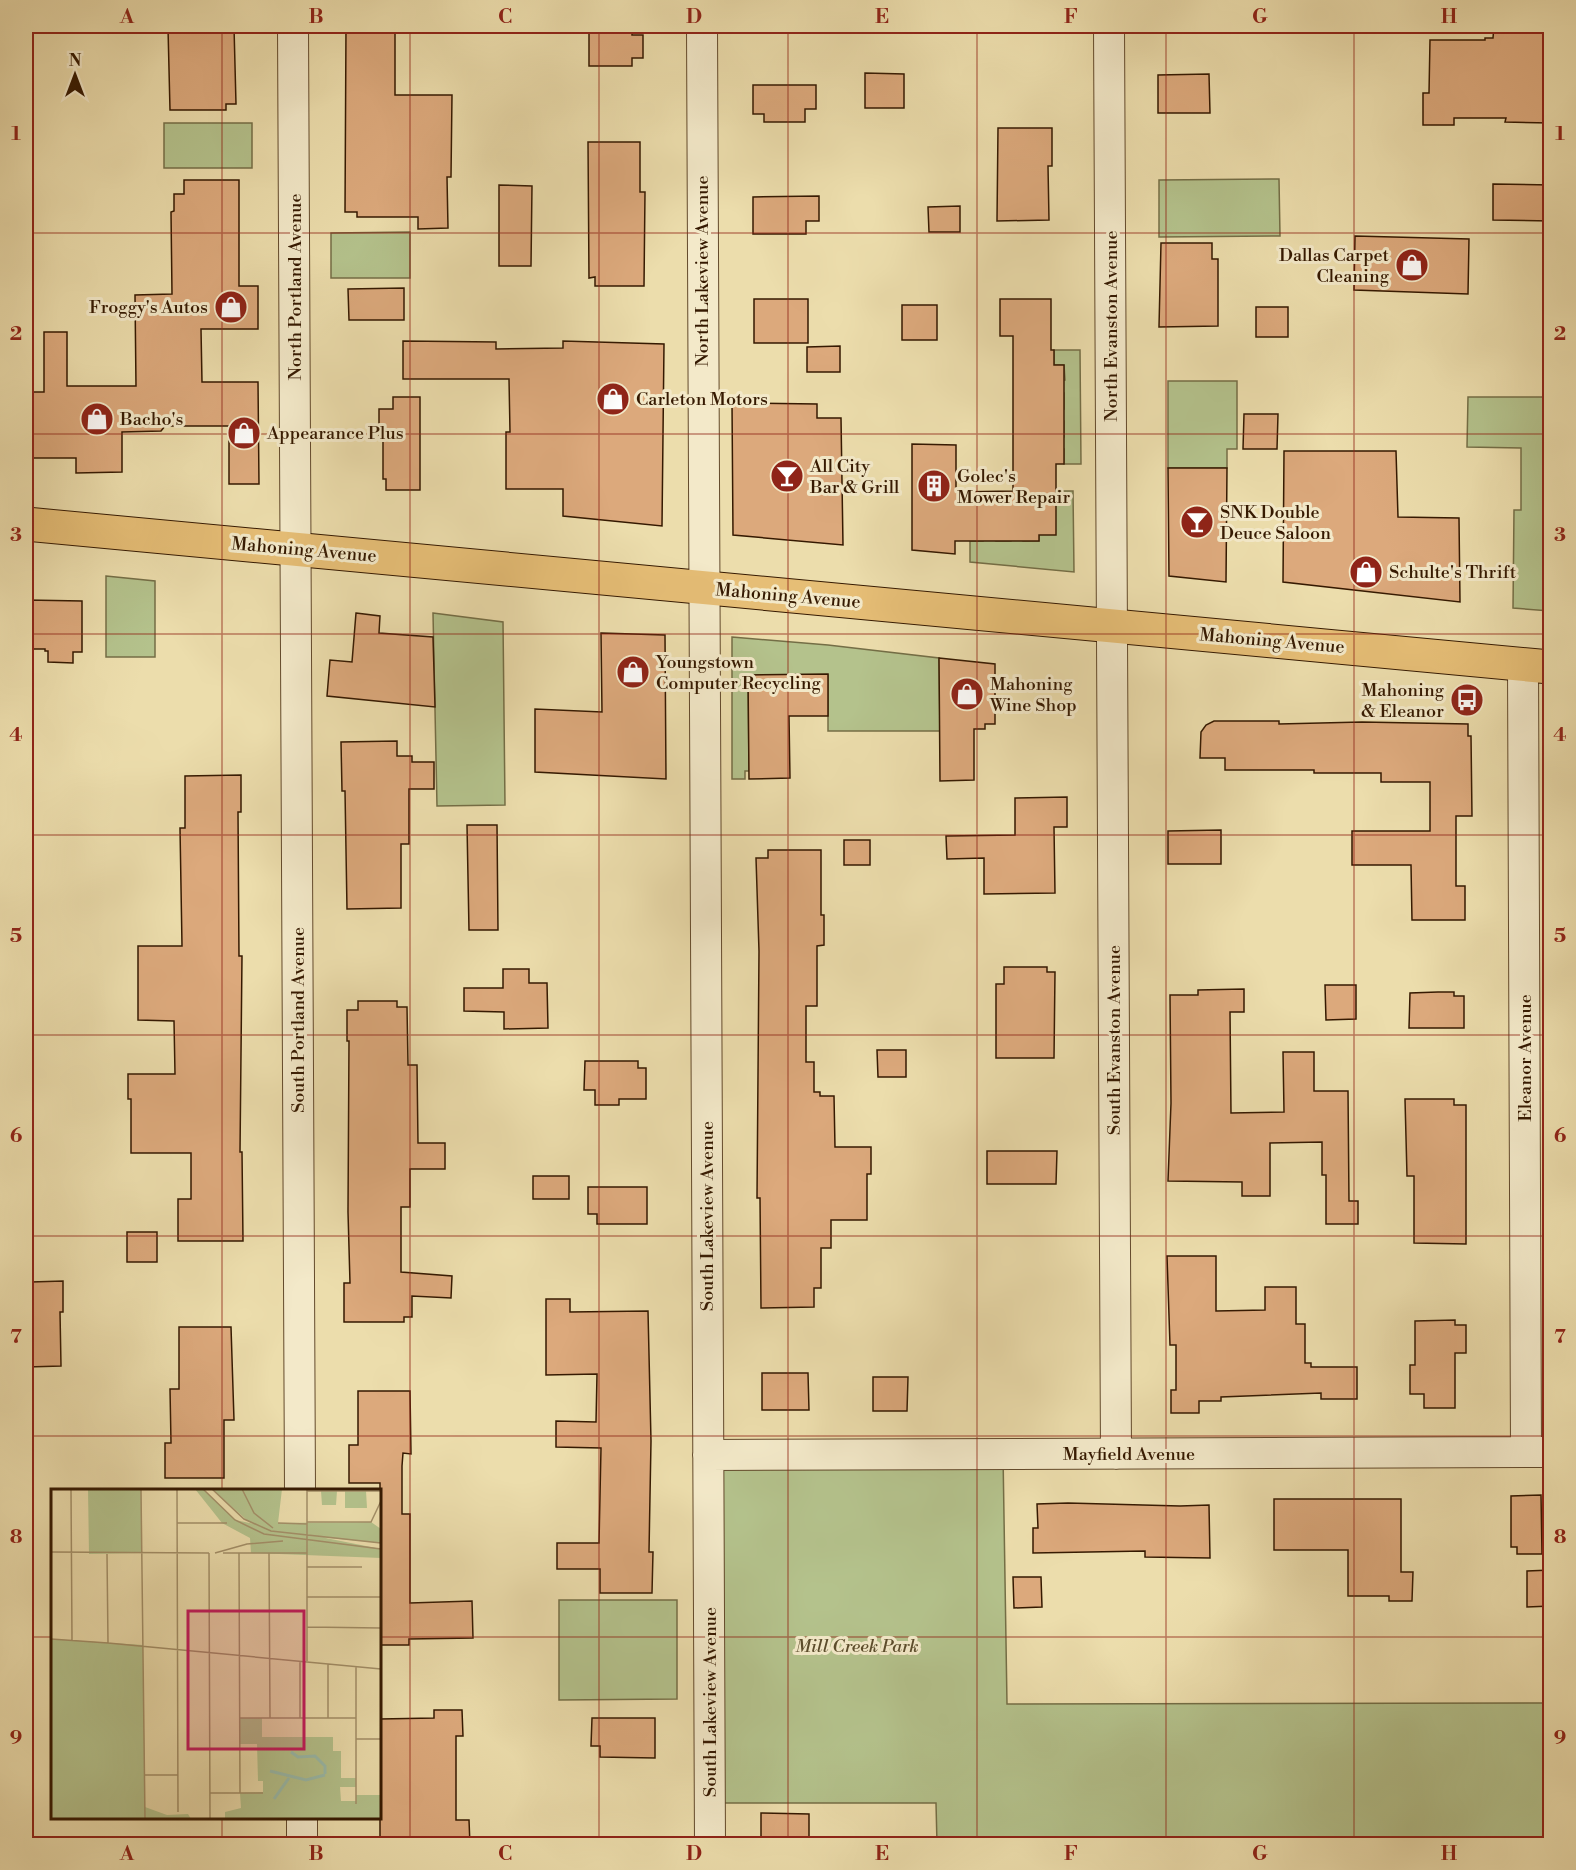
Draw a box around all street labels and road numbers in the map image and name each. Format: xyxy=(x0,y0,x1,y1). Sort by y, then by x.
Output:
street label: North Lakeview Avenue xyxy=(691,175,714,367)
street label: North Portland Avenue xyxy=(284,193,307,381)
street label: North Evanston Avenue xyxy=(1100,230,1123,422)
street label: Mahoning Avenue xyxy=(230,532,378,568)
street label: Mahoning Avenue xyxy=(714,578,862,614)
street label: Mahoning Avenue xyxy=(1198,623,1346,659)
street label: South Portland Avenue xyxy=(287,927,310,1113)
street label: South Evanston Avenue xyxy=(1103,945,1126,1135)
street label: Eleanor Avenue xyxy=(1514,994,1537,1122)
street label: South Lakeview Avenue xyxy=(696,1121,719,1311)
street label: Mayfield Avenue xyxy=(1063,1443,1195,1466)
street label: South Lakeview Avenue xyxy=(699,1607,722,1797)

